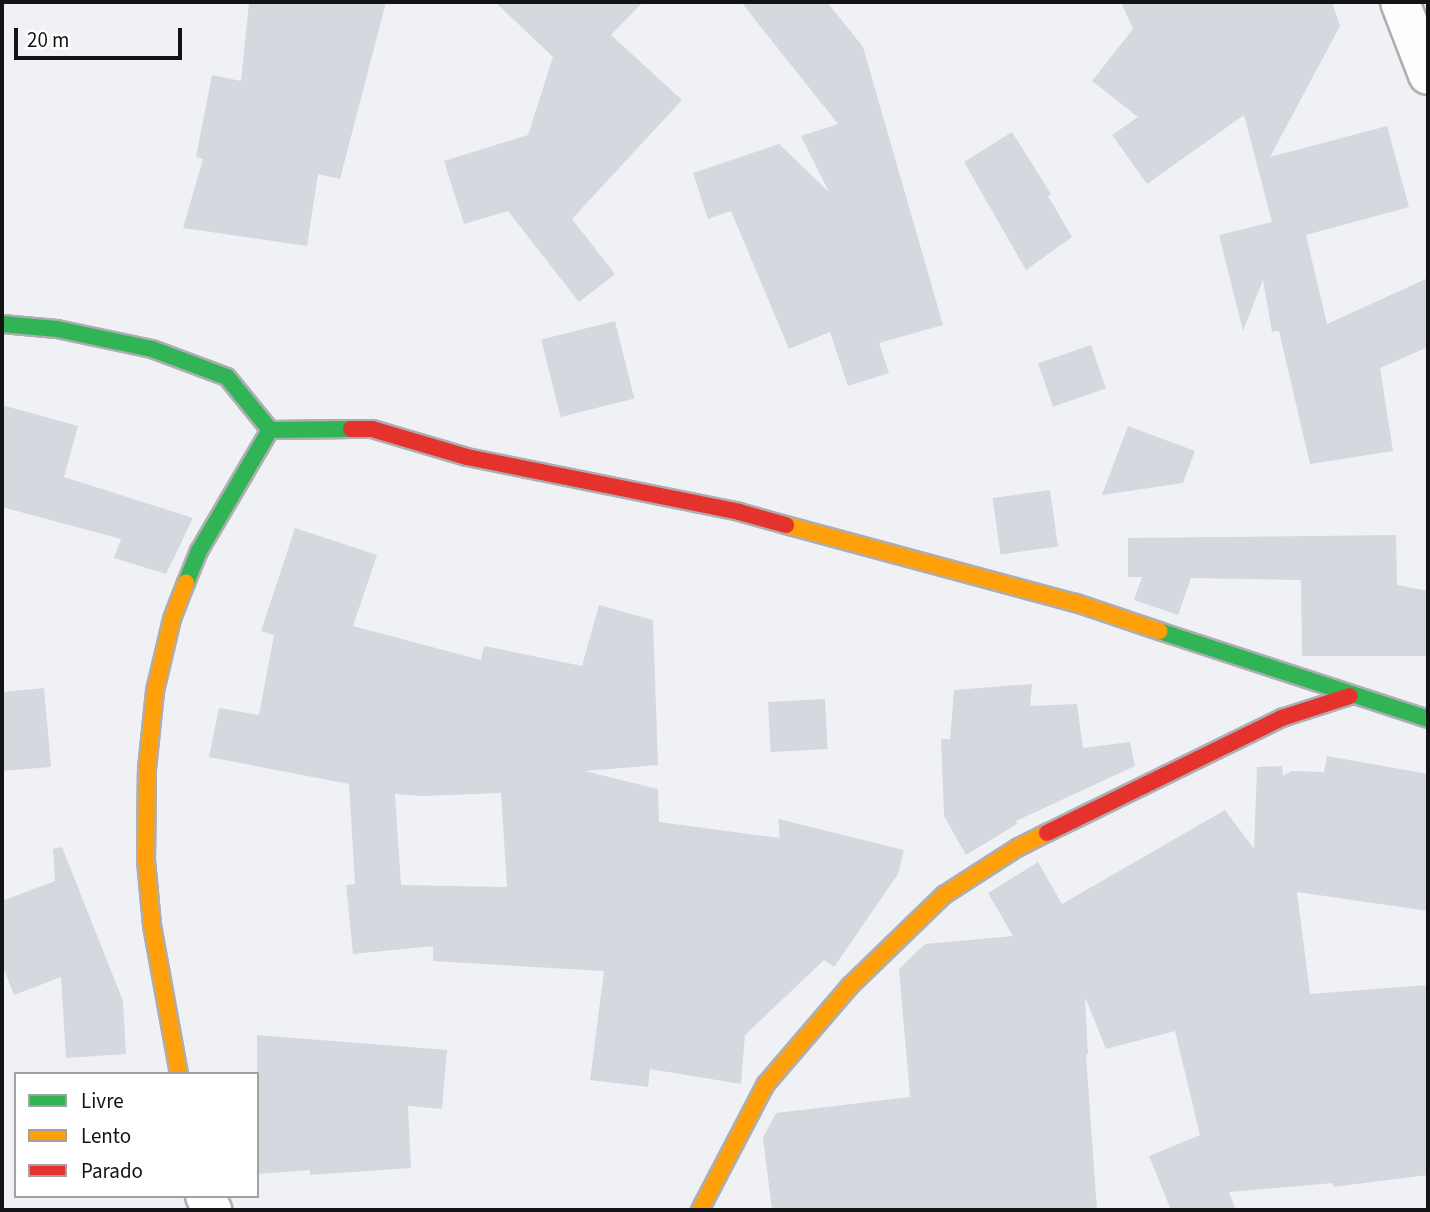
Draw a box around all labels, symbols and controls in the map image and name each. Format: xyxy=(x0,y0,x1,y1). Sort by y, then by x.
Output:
scale bar xyxy=(18,14,186,58)
text: 20 m xyxy=(27,25,69,55)
legend xyxy=(14,1072,259,1198)
text: Livre xyxy=(81,1086,124,1116)
text: Lento xyxy=(81,1121,131,1151)
text: Parado xyxy=(81,1156,143,1186)

